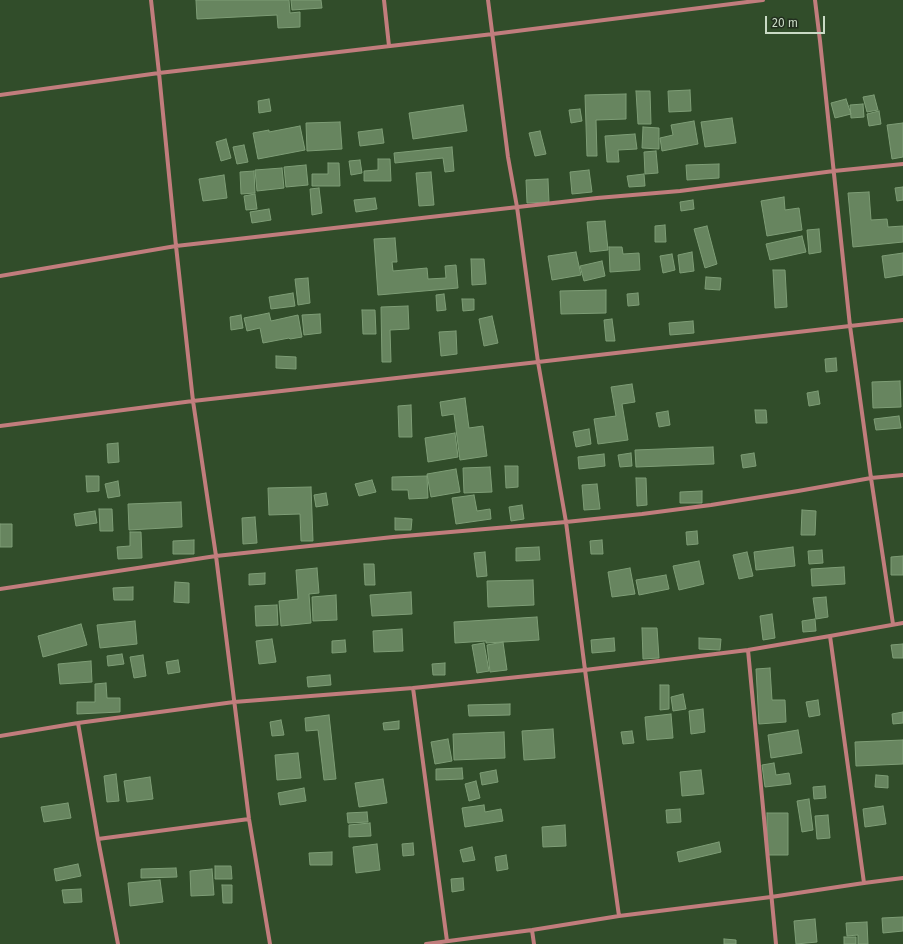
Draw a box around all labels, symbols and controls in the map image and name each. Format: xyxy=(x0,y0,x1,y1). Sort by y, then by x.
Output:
scale bar xyxy=(767,8,827,34)
text: 20 m xyxy=(772,16,798,30)

